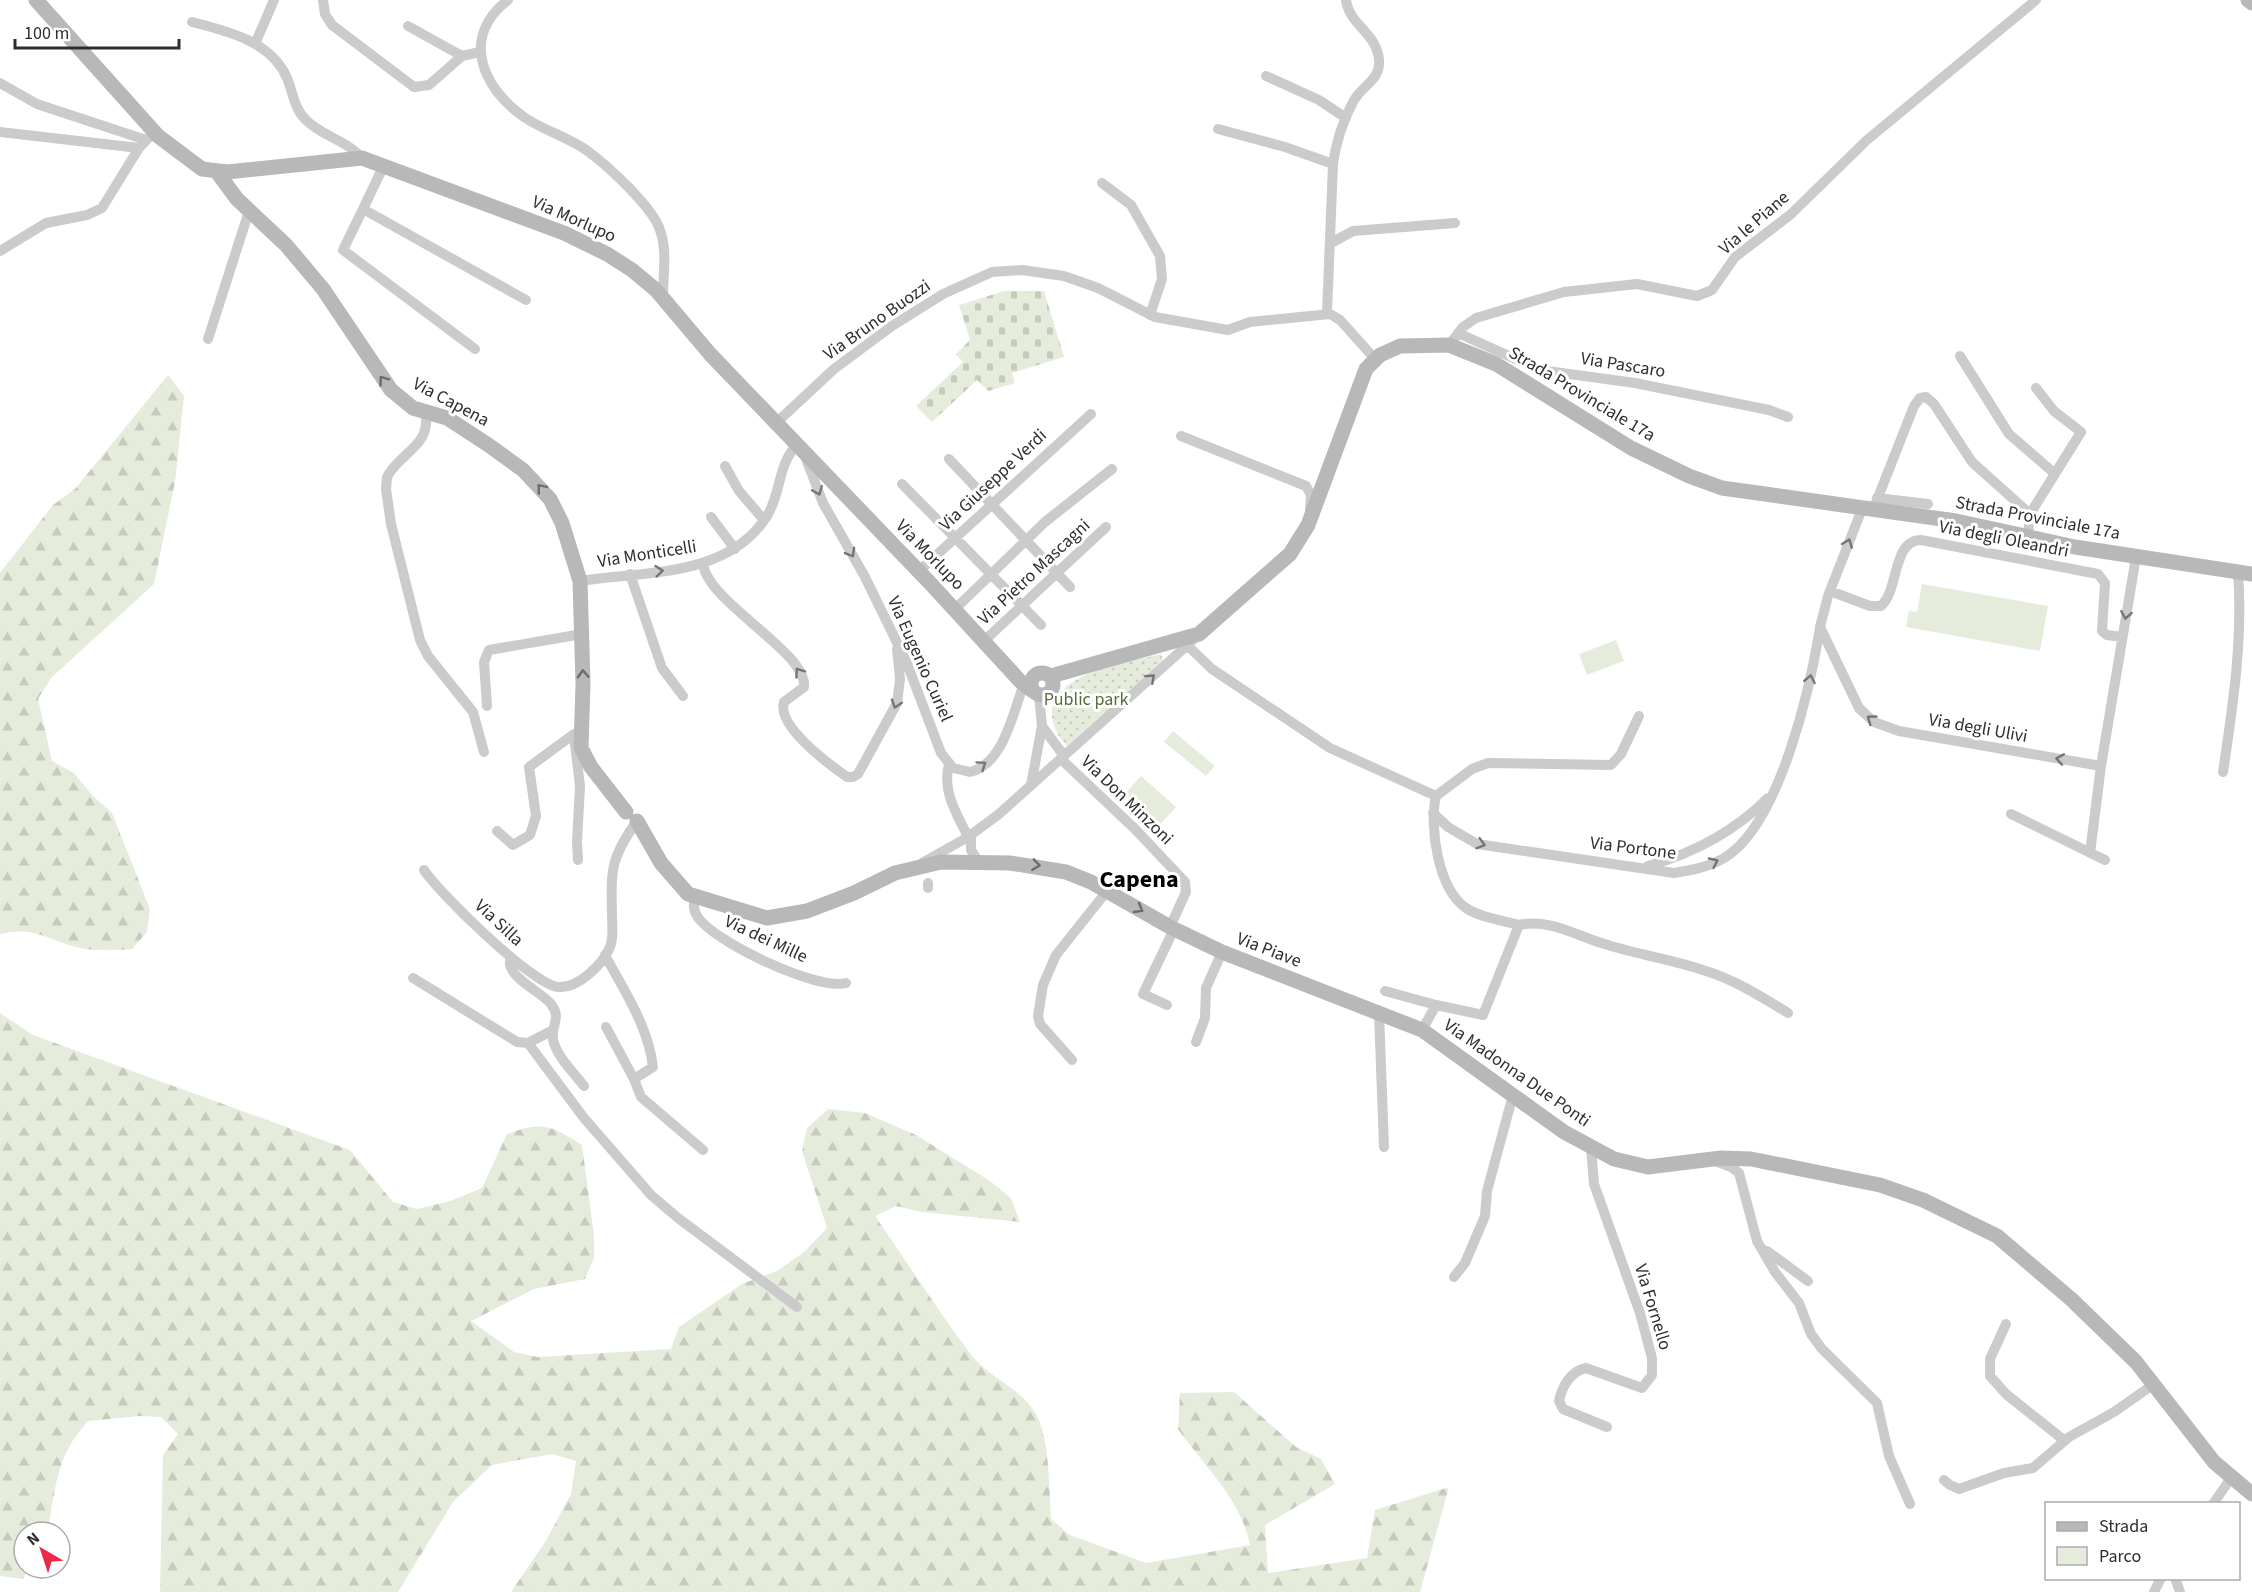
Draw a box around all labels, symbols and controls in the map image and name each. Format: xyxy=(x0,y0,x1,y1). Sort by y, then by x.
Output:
scale bar xyxy=(15,12,178,50)
text: 100 m xyxy=(24,21,69,46)
street label: Via le Piane xyxy=(1713,185,1795,261)
street label: Via Morlupo xyxy=(528,189,620,249)
street label: Via Bruno Buozzi xyxy=(818,274,936,366)
street label: Strada Provinciale 17a xyxy=(1504,340,1660,448)
street label: Via Pascaro xyxy=(1579,346,1667,384)
street label: Via Capena xyxy=(408,371,494,433)
one-way arrow xyxy=(379,375,390,386)
street label: Via Giuseppe Verdi xyxy=(934,423,1052,537)
one-way arrow xyxy=(537,484,548,495)
one-way arrow xyxy=(811,484,823,495)
street label: Strada Provinciale 17a xyxy=(1954,490,2122,546)
street label: Via Pietro Mascagni xyxy=(972,513,1096,631)
street label: Via Morlupo xyxy=(890,514,970,596)
street label: Via degli Oleandri xyxy=(1937,514,2071,564)
street label: Via Monticelli xyxy=(596,534,698,574)
one-way arrow xyxy=(1841,538,1854,548)
one-way arrow xyxy=(844,547,856,557)
one-way arrow xyxy=(654,565,663,578)
street label: Via Eugenio Curiel xyxy=(881,592,959,726)
one-way arrow xyxy=(2120,609,2133,619)
one-way arrow xyxy=(794,668,806,678)
one-way arrow xyxy=(576,670,589,679)
one-way arrow xyxy=(1144,674,1155,685)
one-way arrow xyxy=(1803,674,1816,684)
park label: Public park xyxy=(1044,687,1128,712)
one-way arrow xyxy=(891,698,903,709)
street label: Via degli Ulivi xyxy=(1926,707,2030,749)
one-way arrow xyxy=(1866,715,1877,726)
street label: Via Don Minzoni xyxy=(1075,749,1179,851)
one-way arrow xyxy=(2056,753,2066,766)
one-way arrow xyxy=(975,761,986,772)
street label: Via Portone xyxy=(1589,830,1678,866)
one-way arrow xyxy=(1475,837,1486,849)
one-way arrow xyxy=(1708,857,1719,869)
one-way arrow xyxy=(1031,859,1041,871)
district label: Capena xyxy=(1099,862,1179,897)
street label: Via Silla xyxy=(469,894,529,952)
one-way arrow xyxy=(1133,902,1143,913)
street label: Via dei Mille xyxy=(720,909,812,969)
street label: Via Piave xyxy=(1233,926,1305,974)
street label: Via Madonna Due Ponti xyxy=(1439,1013,1595,1133)
street label: Via Fornello xyxy=(1628,1261,1678,1353)
legend xyxy=(2045,1502,2240,1580)
text: Strada xyxy=(2099,1514,2148,1539)
north arrow xyxy=(12,1520,72,1580)
text: N xyxy=(22,1527,44,1551)
text: Parco xyxy=(2099,1544,2141,1569)

